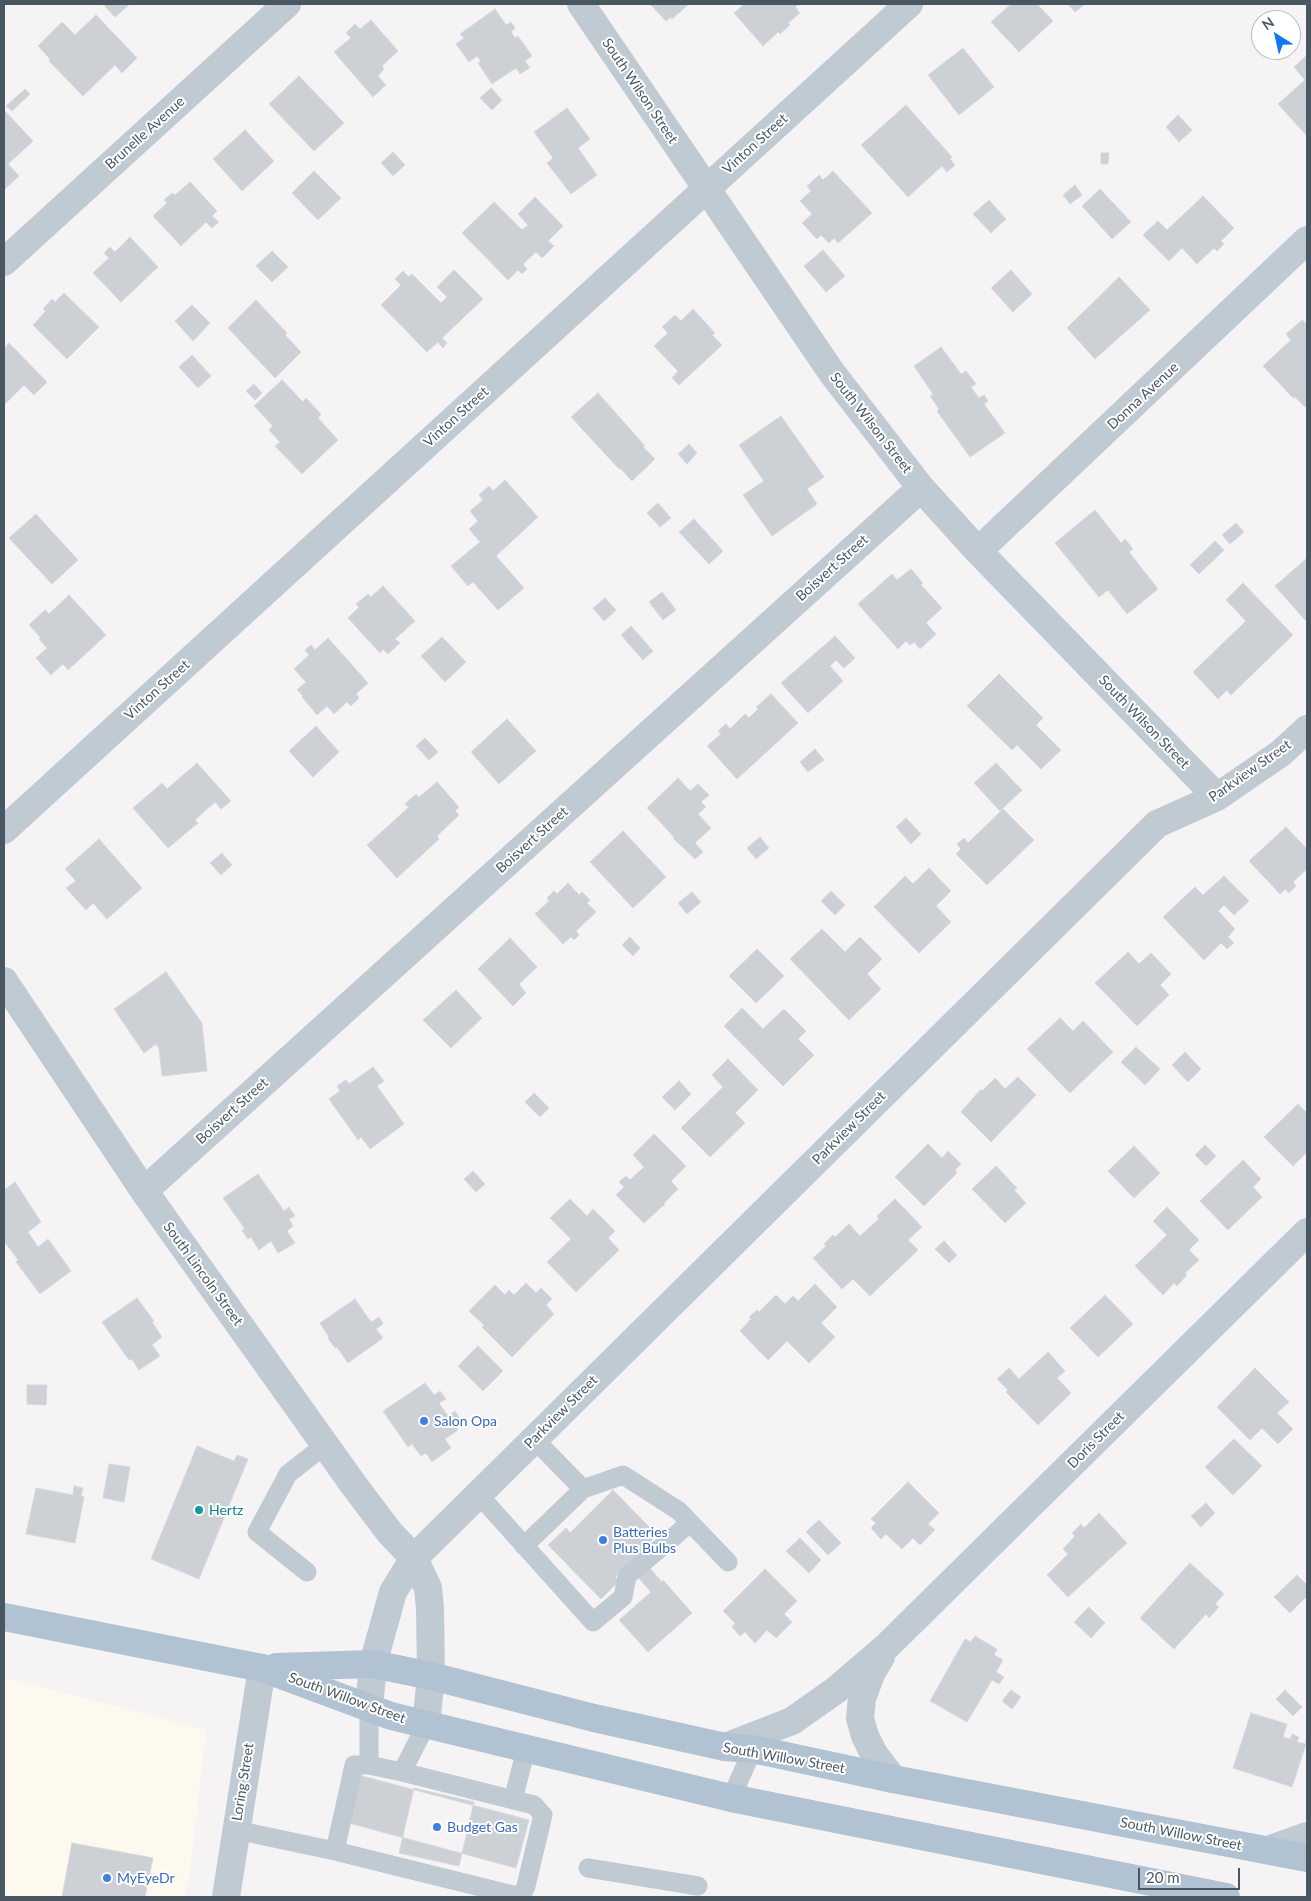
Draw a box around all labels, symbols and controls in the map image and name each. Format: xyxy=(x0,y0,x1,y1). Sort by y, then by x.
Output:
north arrow xyxy=(1251,10,1301,60)
text: N xyxy=(1258,13,1277,33)
street label: South Wilson Street xyxy=(599,35,681,147)
street label: Brunelle Avenue xyxy=(102,93,188,173)
street label: Vinton Street xyxy=(719,110,791,178)
street label: Donna Avenue xyxy=(1104,359,1182,433)
street label: South Wilson Street xyxy=(826,369,916,477)
street label: Vinton Street xyxy=(420,383,492,451)
street label: Boisvert Street xyxy=(792,531,872,605)
street label: Vinton Street xyxy=(121,656,193,724)
street label: South Wilson Street xyxy=(1095,672,1193,772)
street label: Parkview Street xyxy=(1206,736,1294,806)
street label: Boisvert Street xyxy=(492,803,572,877)
street label: Boisvert Street xyxy=(192,1074,272,1148)
street label: Parkview Street xyxy=(809,1088,889,1168)
street label: South Lincoln Street xyxy=(160,1219,246,1329)
street label: Parkview Street xyxy=(521,1372,601,1452)
street label: Doris Street xyxy=(1064,1408,1128,1472)
place label: Salon Opa xyxy=(434,1413,497,1429)
marker: Salon Opa xyxy=(418,1415,430,1427)
place label: Hertz xyxy=(209,1502,243,1518)
marker: Hertz xyxy=(193,1504,205,1516)
place label: Batteries Plus Bulbs xyxy=(613,1524,676,1556)
marker: Batteries Plus Bulbs xyxy=(597,1534,609,1546)
street label: South Willow Street xyxy=(286,1669,408,1727)
street label: South Willow Street xyxy=(722,1739,846,1777)
street label: Loring Street xyxy=(229,1742,257,1822)
street label: South Willow Street xyxy=(1119,1814,1243,1854)
place label: Budget Gas xyxy=(447,1819,518,1835)
marker: Budget Gas xyxy=(431,1821,443,1833)
scale bar xyxy=(1141,1858,1244,1890)
text: 20 m xyxy=(1146,1868,1180,1886)
place label: MyEyeDr xyxy=(117,1870,174,1886)
marker: MyEyeDr xyxy=(101,1872,113,1884)

